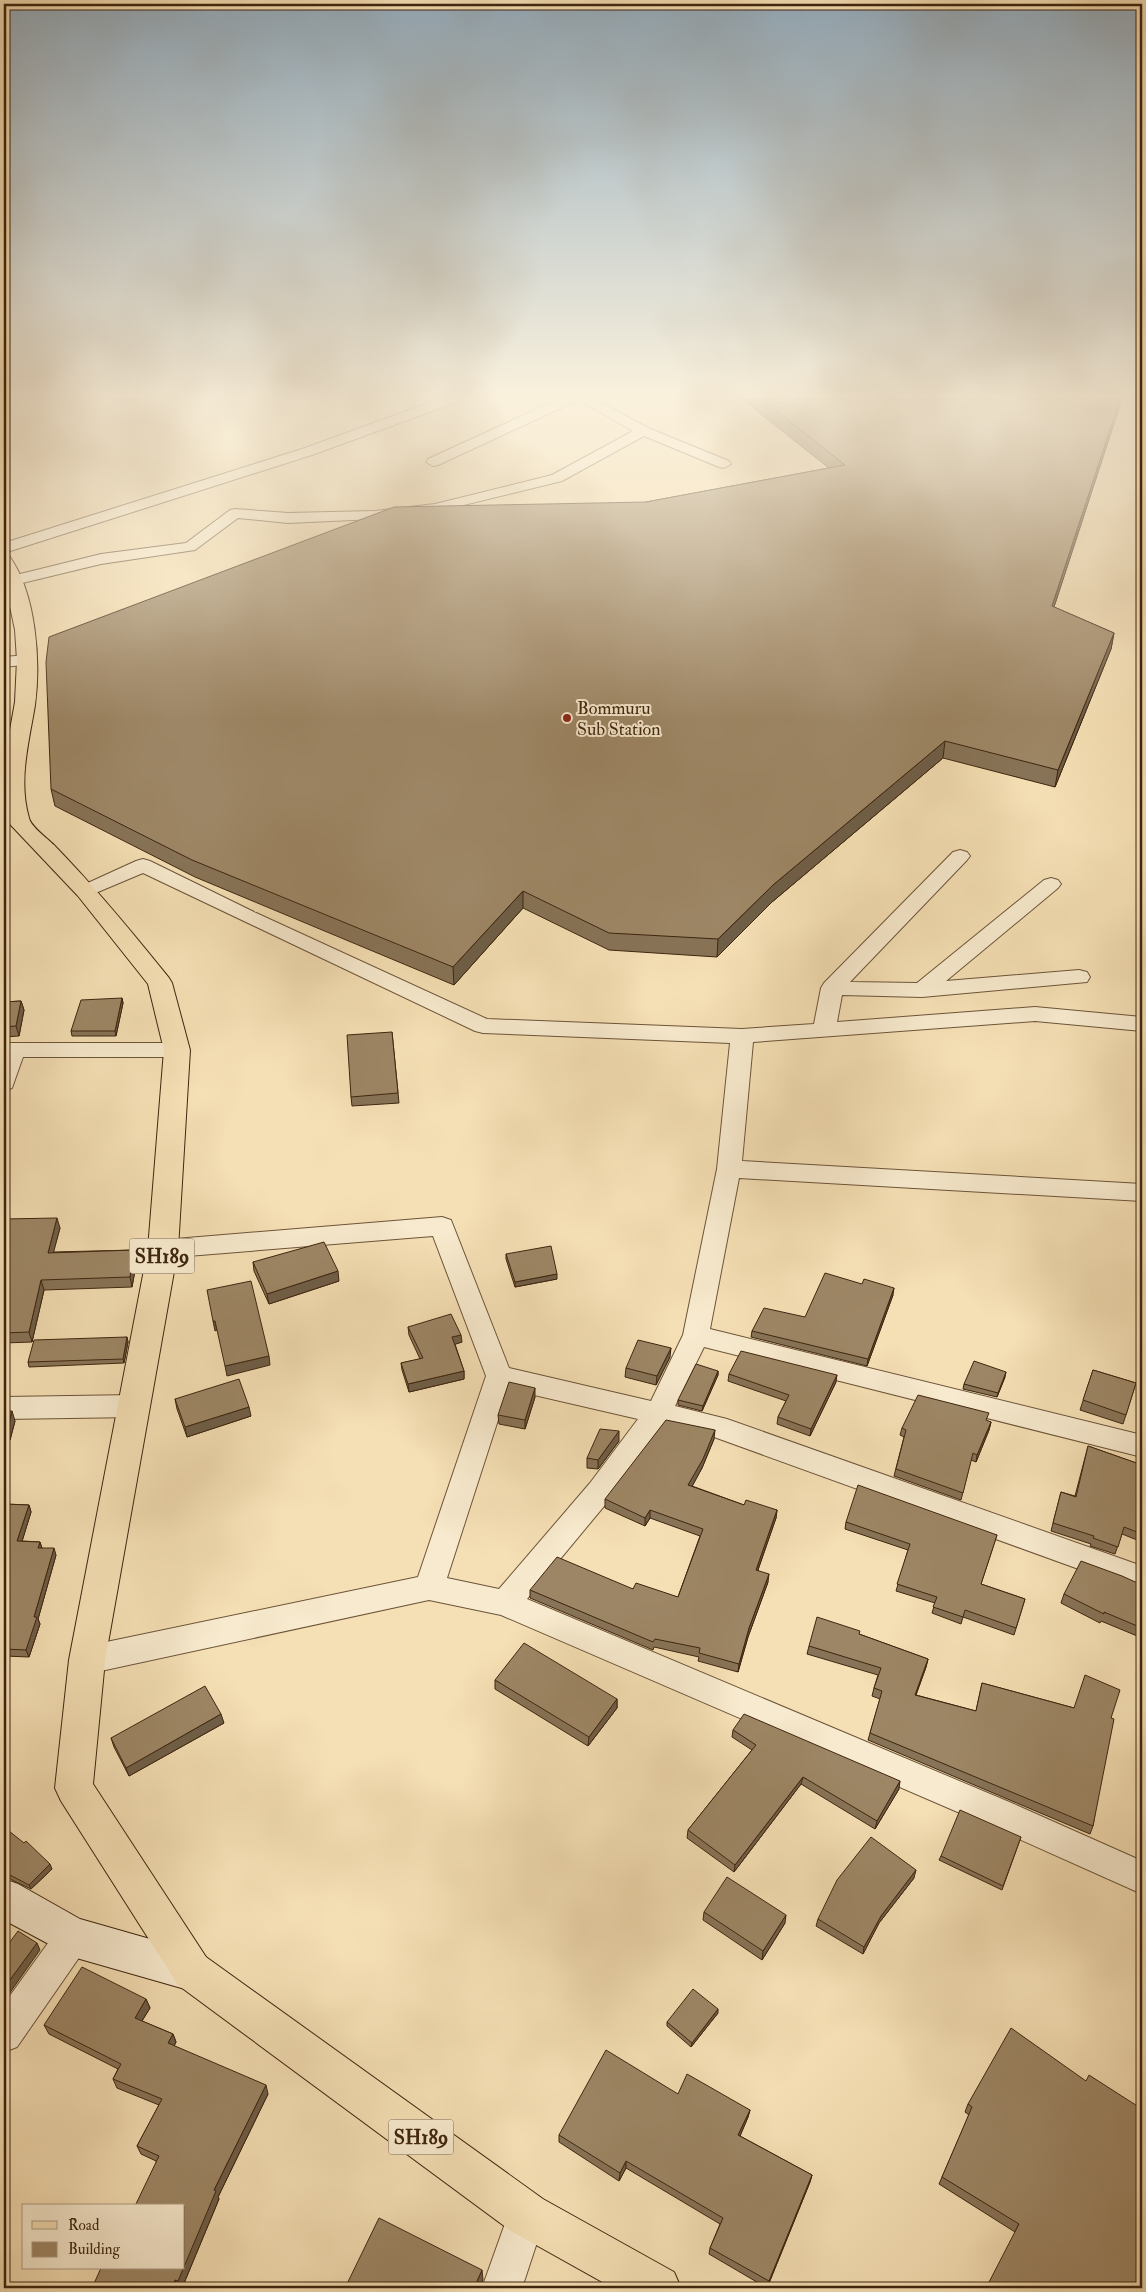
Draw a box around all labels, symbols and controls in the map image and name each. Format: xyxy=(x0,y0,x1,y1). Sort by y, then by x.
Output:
place label: Bommuru Sub Station xyxy=(577,697,661,741)
marker: Bommuru Sub Station xyxy=(561,712,573,724)
road number: SH189 xyxy=(130,1238,194,1274)
road number: SH189 xyxy=(388,2120,454,2154)
legend xyxy=(22,2204,185,2270)
text: Road xyxy=(68,2216,100,2235)
text: Building xyxy=(68,2240,120,2259)

